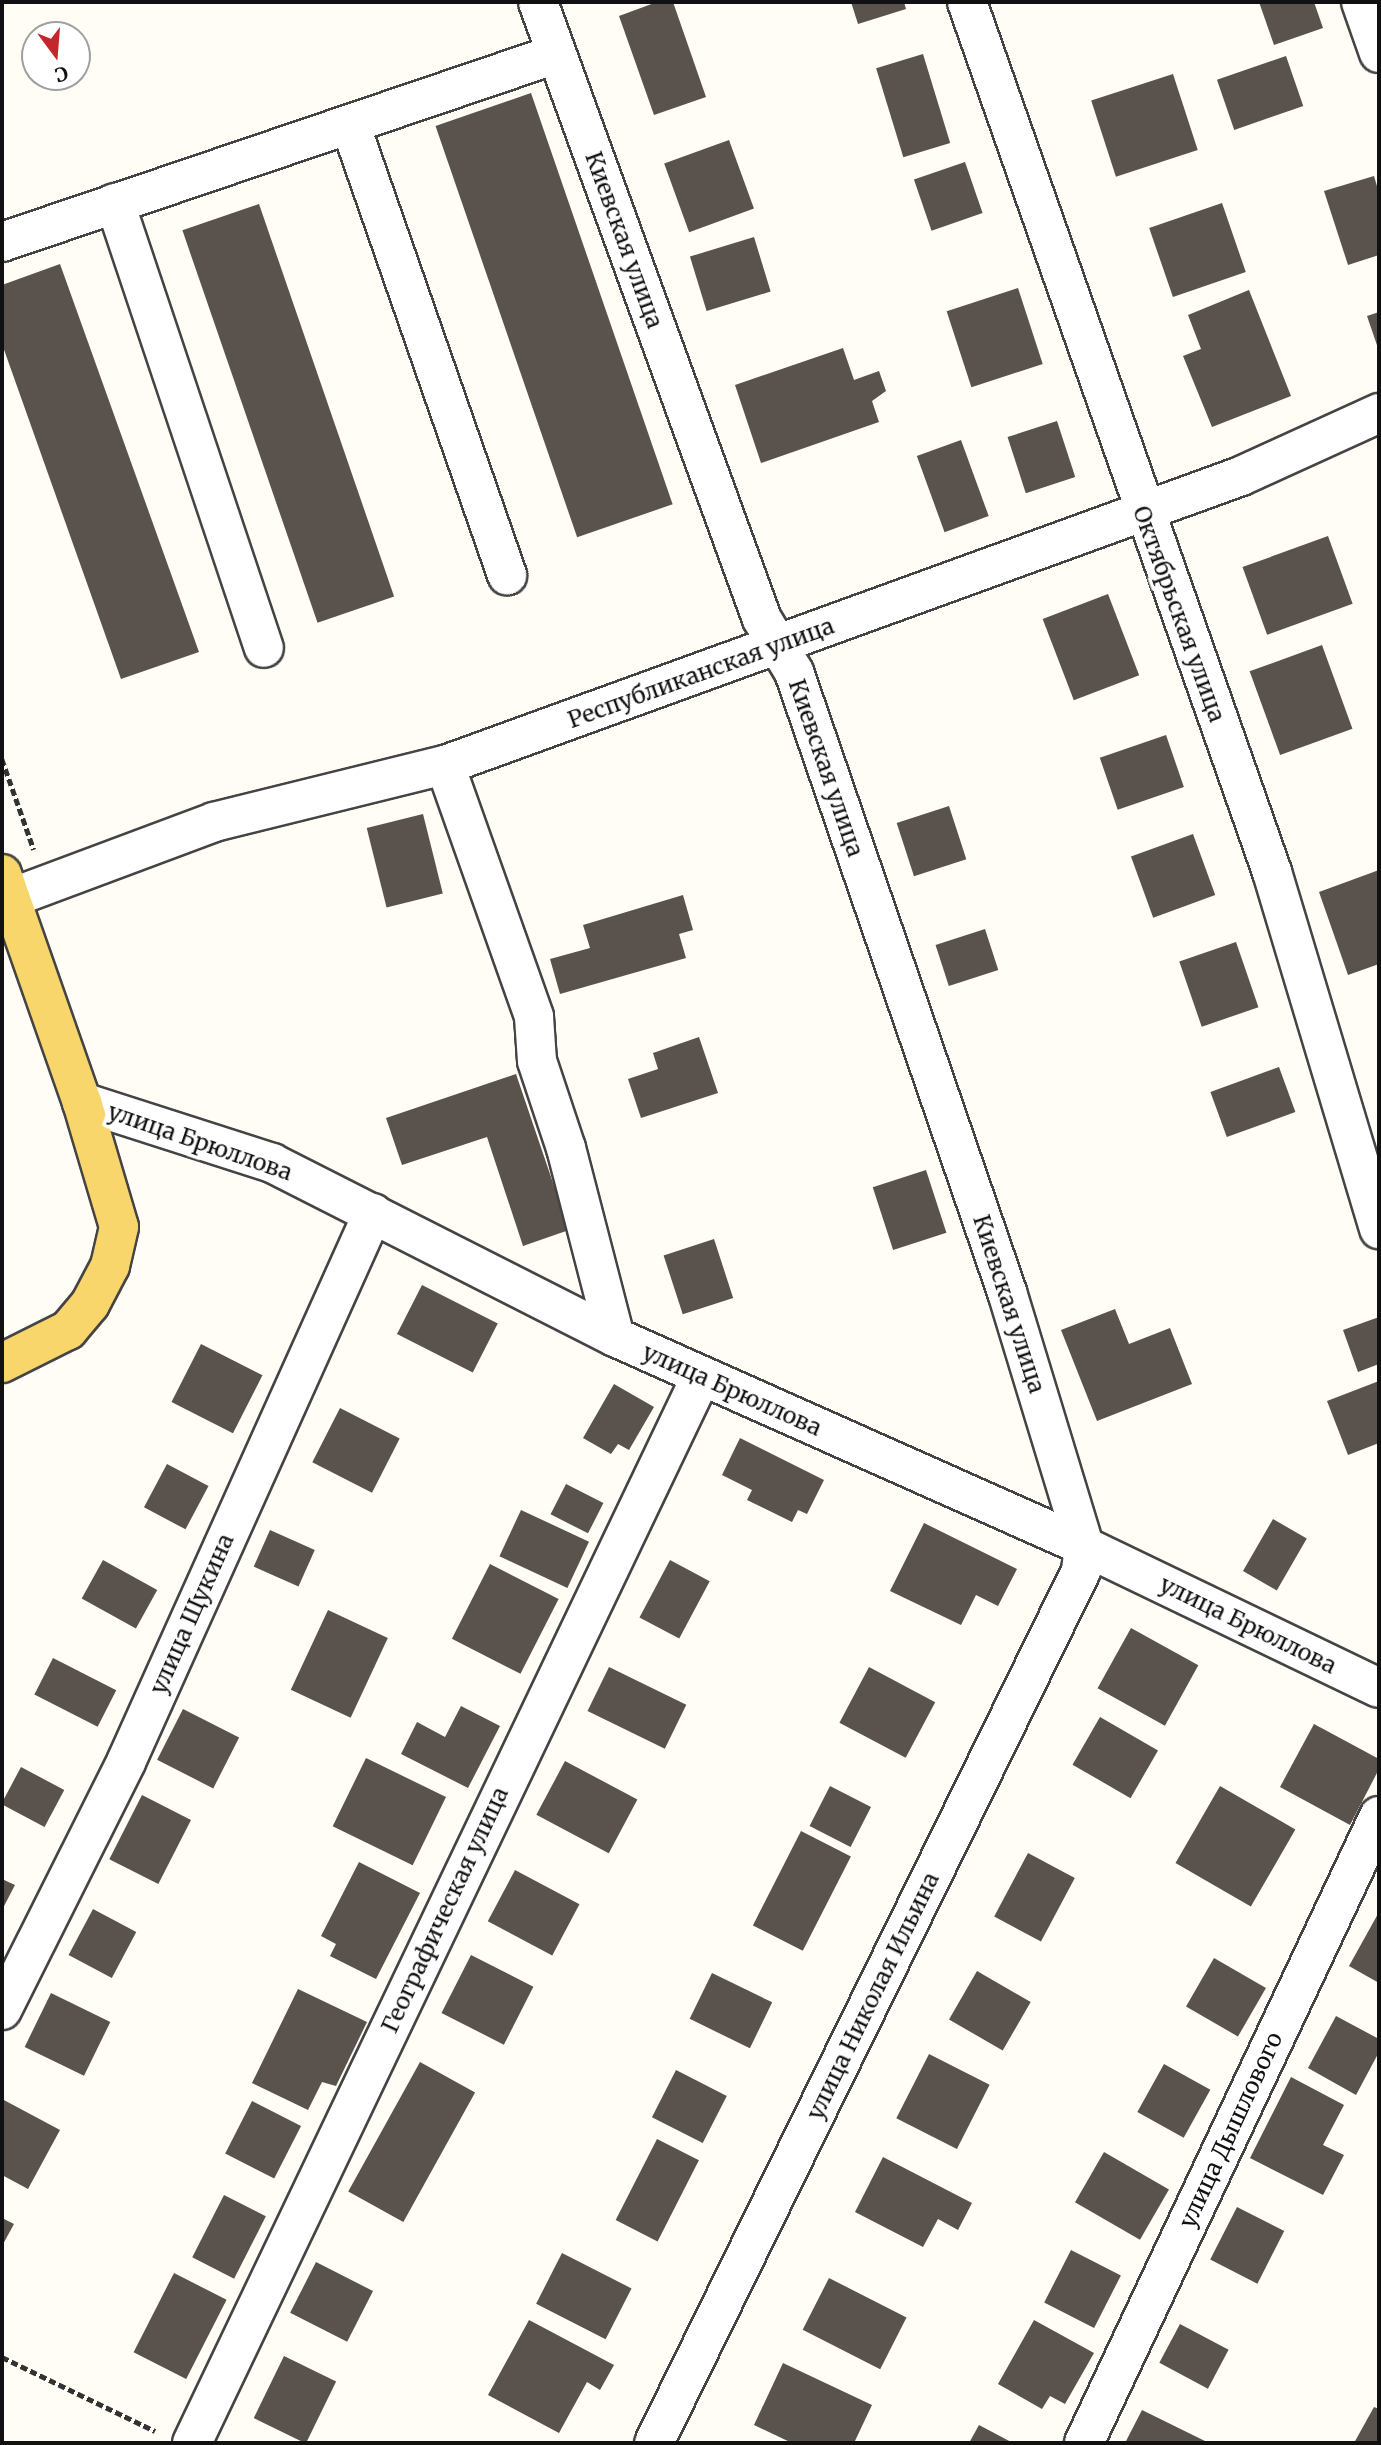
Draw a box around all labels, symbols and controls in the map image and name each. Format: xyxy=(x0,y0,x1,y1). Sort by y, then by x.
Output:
north arrow xyxy=(21,21,91,91)
text: С xyxy=(52,61,71,88)
street label: Киевская улица xyxy=(579,148,669,332)
street label: Октябрьская улица xyxy=(1127,502,1231,726)
street label: Республиканская улица xyxy=(564,612,838,734)
street label: Киевская улица xyxy=(783,676,869,860)
street label: улица Брюллова xyxy=(104,1098,296,1186)
street label: Киевская улица xyxy=(967,1211,1051,1397)
street label: улица Брюллова xyxy=(638,1338,826,1442)
street label: улица Щукина xyxy=(144,1530,240,1698)
street label: улица Брюллова xyxy=(1155,1570,1341,1680)
street label: Географическая улица xyxy=(376,1783,514,2037)
street label: улица Николая Ильина xyxy=(801,1868,945,2124)
street label: улица Дышлового xyxy=(1174,2028,1288,2232)

